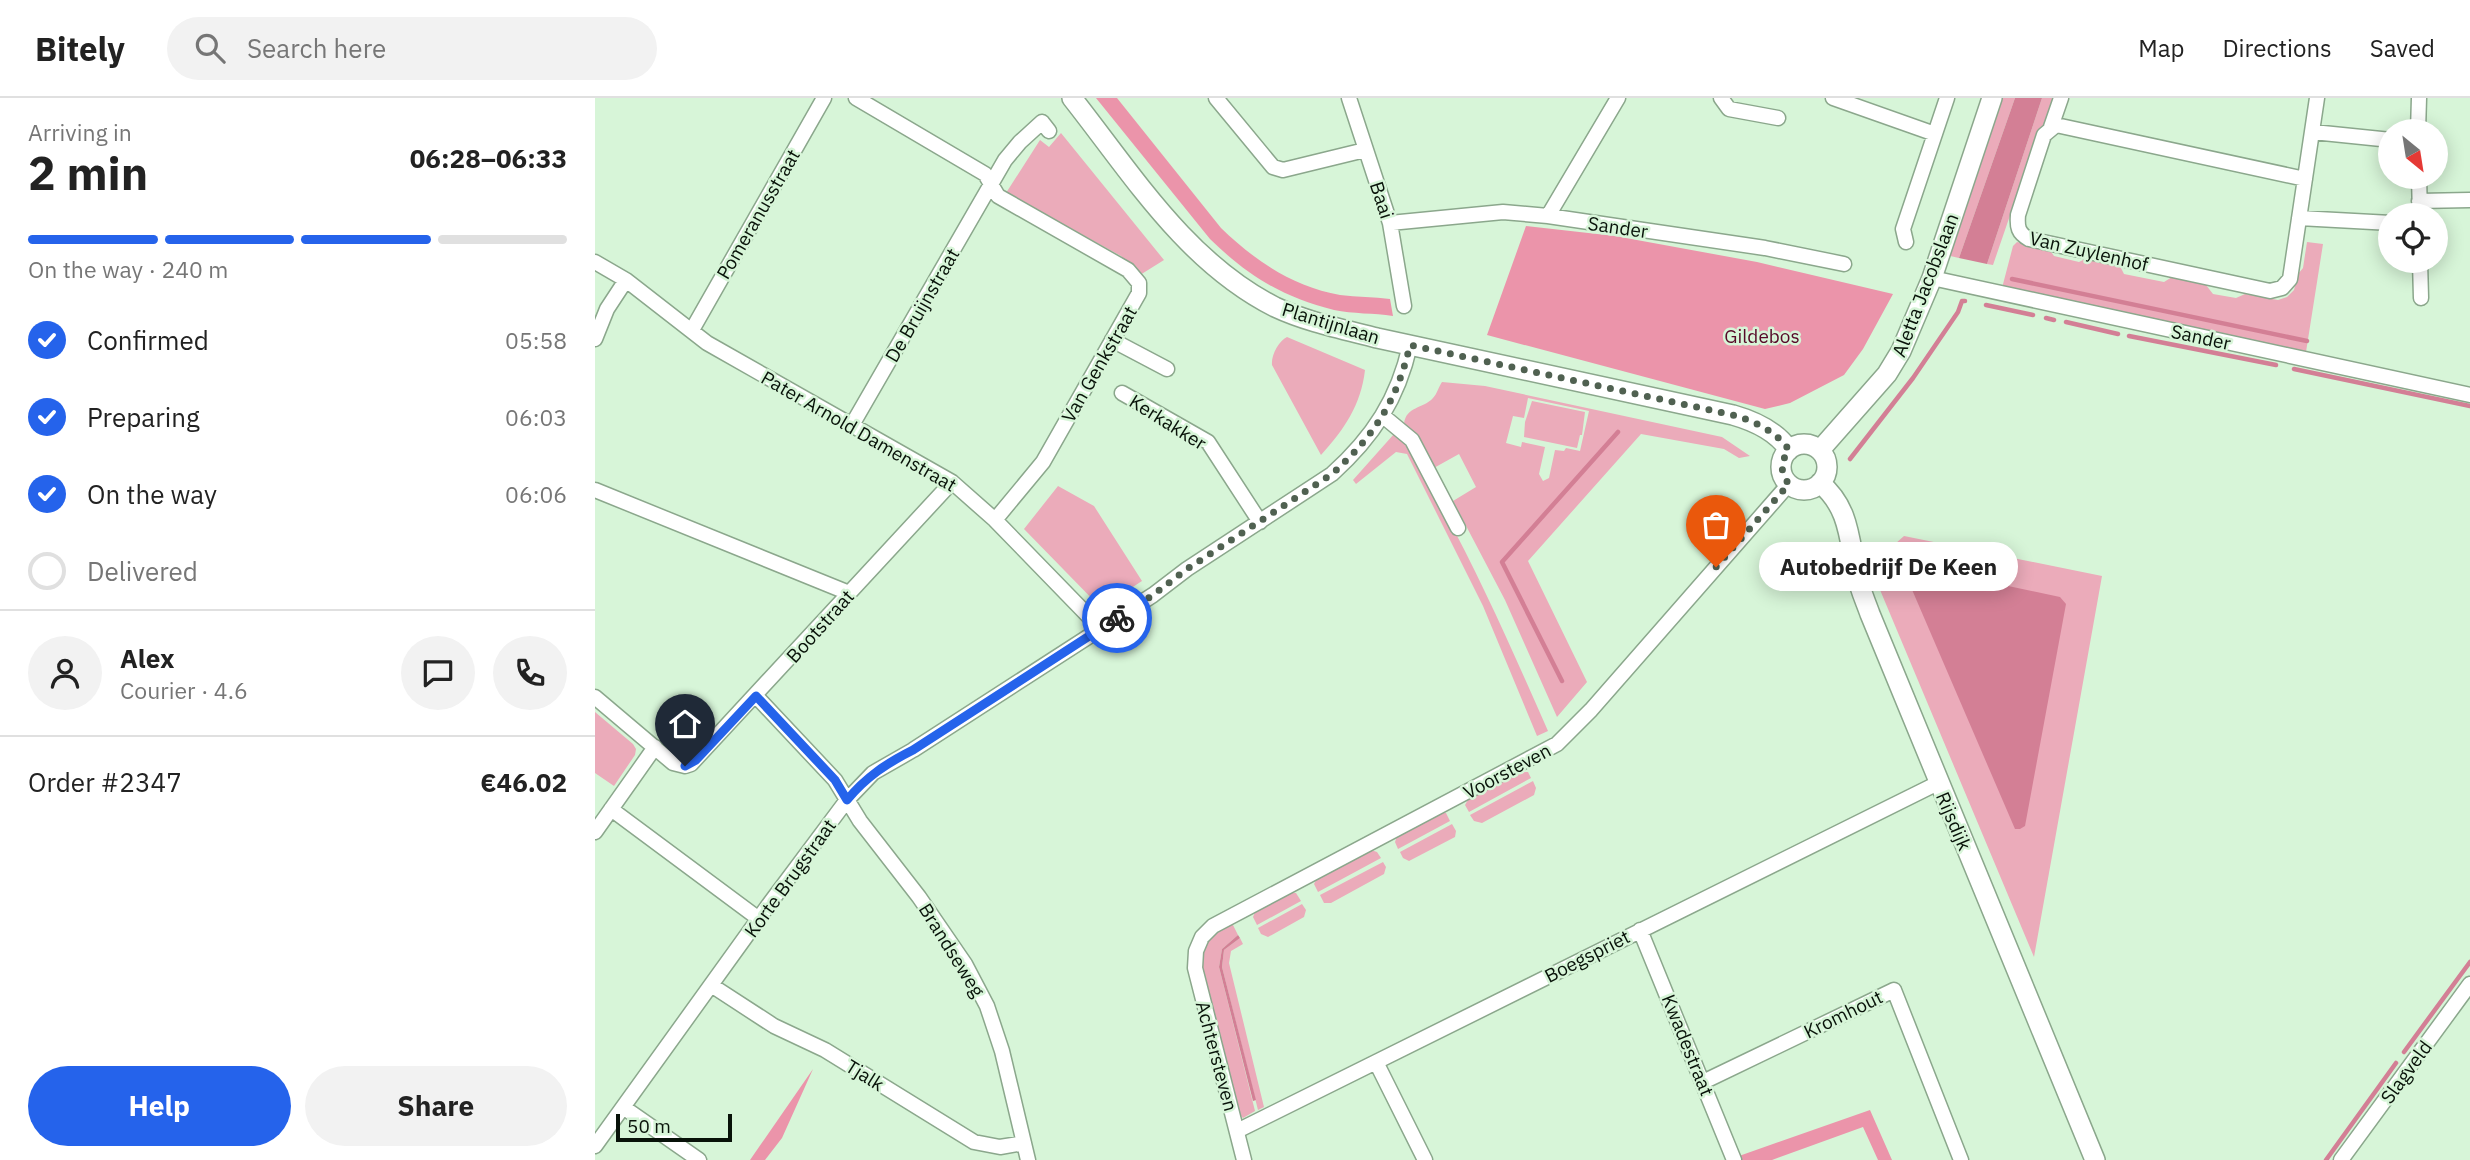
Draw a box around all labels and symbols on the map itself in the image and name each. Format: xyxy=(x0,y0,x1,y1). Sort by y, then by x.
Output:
north arrow xyxy=(2378,119,2448,189)
street label: Pomeranusstraat xyxy=(711,145,805,283)
street label: Baai xyxy=(1365,178,1399,222)
street label: Aletta Jacobslaan xyxy=(1887,210,1963,360)
street label: Sander xyxy=(1586,211,1650,243)
street label: Van Zuylenhof xyxy=(2027,226,2151,276)
street label: De Bruijnstraat xyxy=(880,244,964,366)
street label: Plantijnlaan xyxy=(1279,297,1383,349)
street label: Van Genkstraat xyxy=(1056,302,1142,426)
street label: Sander xyxy=(2169,319,2233,355)
park label: Gildebos xyxy=(1724,324,1800,348)
street label: Pater Arnold Damenstraat xyxy=(757,365,961,497)
street label: Kerkakker xyxy=(1125,389,1211,455)
pin xyxy=(1686,495,1746,567)
callout: Autobedrijf De Keen xyxy=(1758,542,2017,592)
courier xyxy=(1082,583,1152,653)
street label: Bootstraat xyxy=(781,585,859,667)
pin xyxy=(655,694,715,766)
street label: Voorsteven xyxy=(1459,738,1555,804)
street label: Rijsdijk xyxy=(1931,788,1977,854)
street label: Korte Brugstraat xyxy=(739,814,841,942)
street label: Brandseweg xyxy=(914,899,990,1001)
street label: Boegspriet xyxy=(1540,924,1634,988)
street label: Kromhout xyxy=(1800,985,1886,1043)
street label: Kwadestraat xyxy=(1657,991,1719,1099)
street label: Achtersteven xyxy=(1191,998,1243,1114)
street label: Slagveld xyxy=(2375,1036,2437,1108)
street label: Tjalk xyxy=(841,1054,889,1096)
scale bar xyxy=(616,1111,731,1143)

